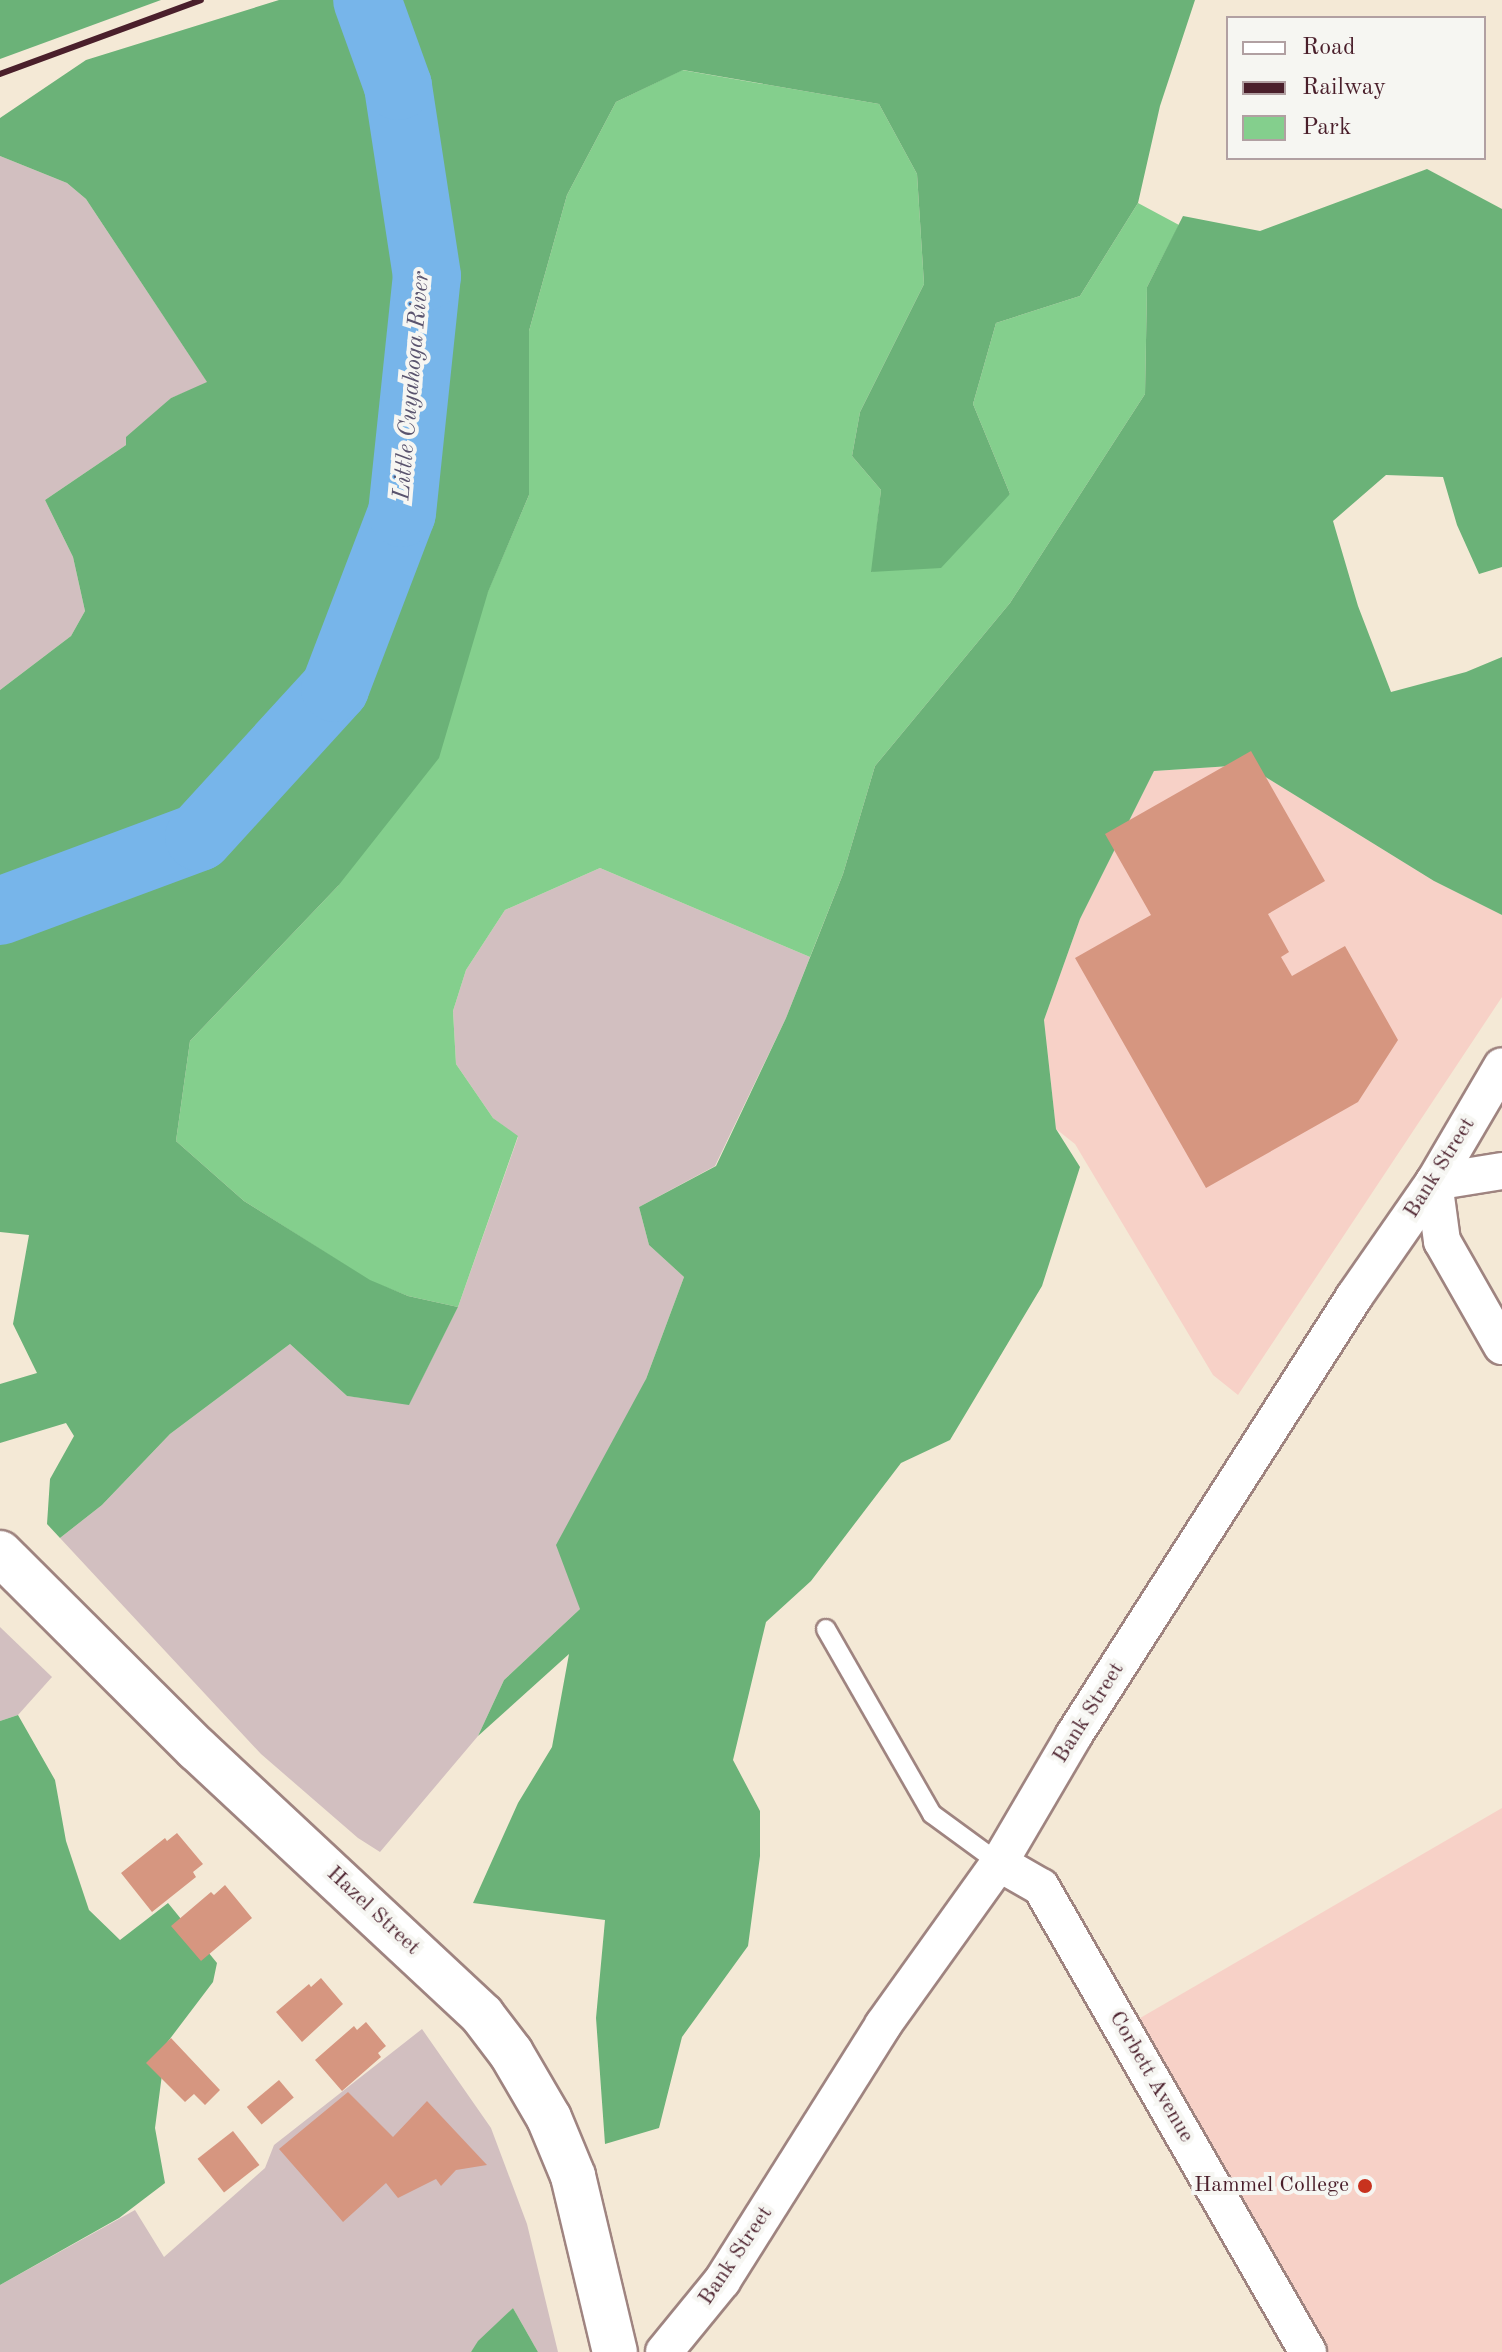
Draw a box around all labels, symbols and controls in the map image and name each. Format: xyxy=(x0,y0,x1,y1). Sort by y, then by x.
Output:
legend xyxy=(1226,16,1486,160)
text: Road xyxy=(1302,36,1355,60)
text: Railway xyxy=(1302,76,1386,100)
text: Park xyxy=(1302,116,1351,140)
water label: Little Cuyahoga River xyxy=(389,270,437,502)
street label: Bank Street xyxy=(1399,1113,1481,1223)
street label: Bank Street xyxy=(1048,1658,1130,1768)
street label: Hazel Street xyxy=(321,1861,425,1961)
street label: Corbett Avenue xyxy=(1103,2007,1199,2147)
place label: Hammel College xyxy=(1194,2173,1349,2199)
marker: Hammel College xyxy=(1356,2177,1374,2195)
street label: Bank Street xyxy=(693,2201,779,2311)

